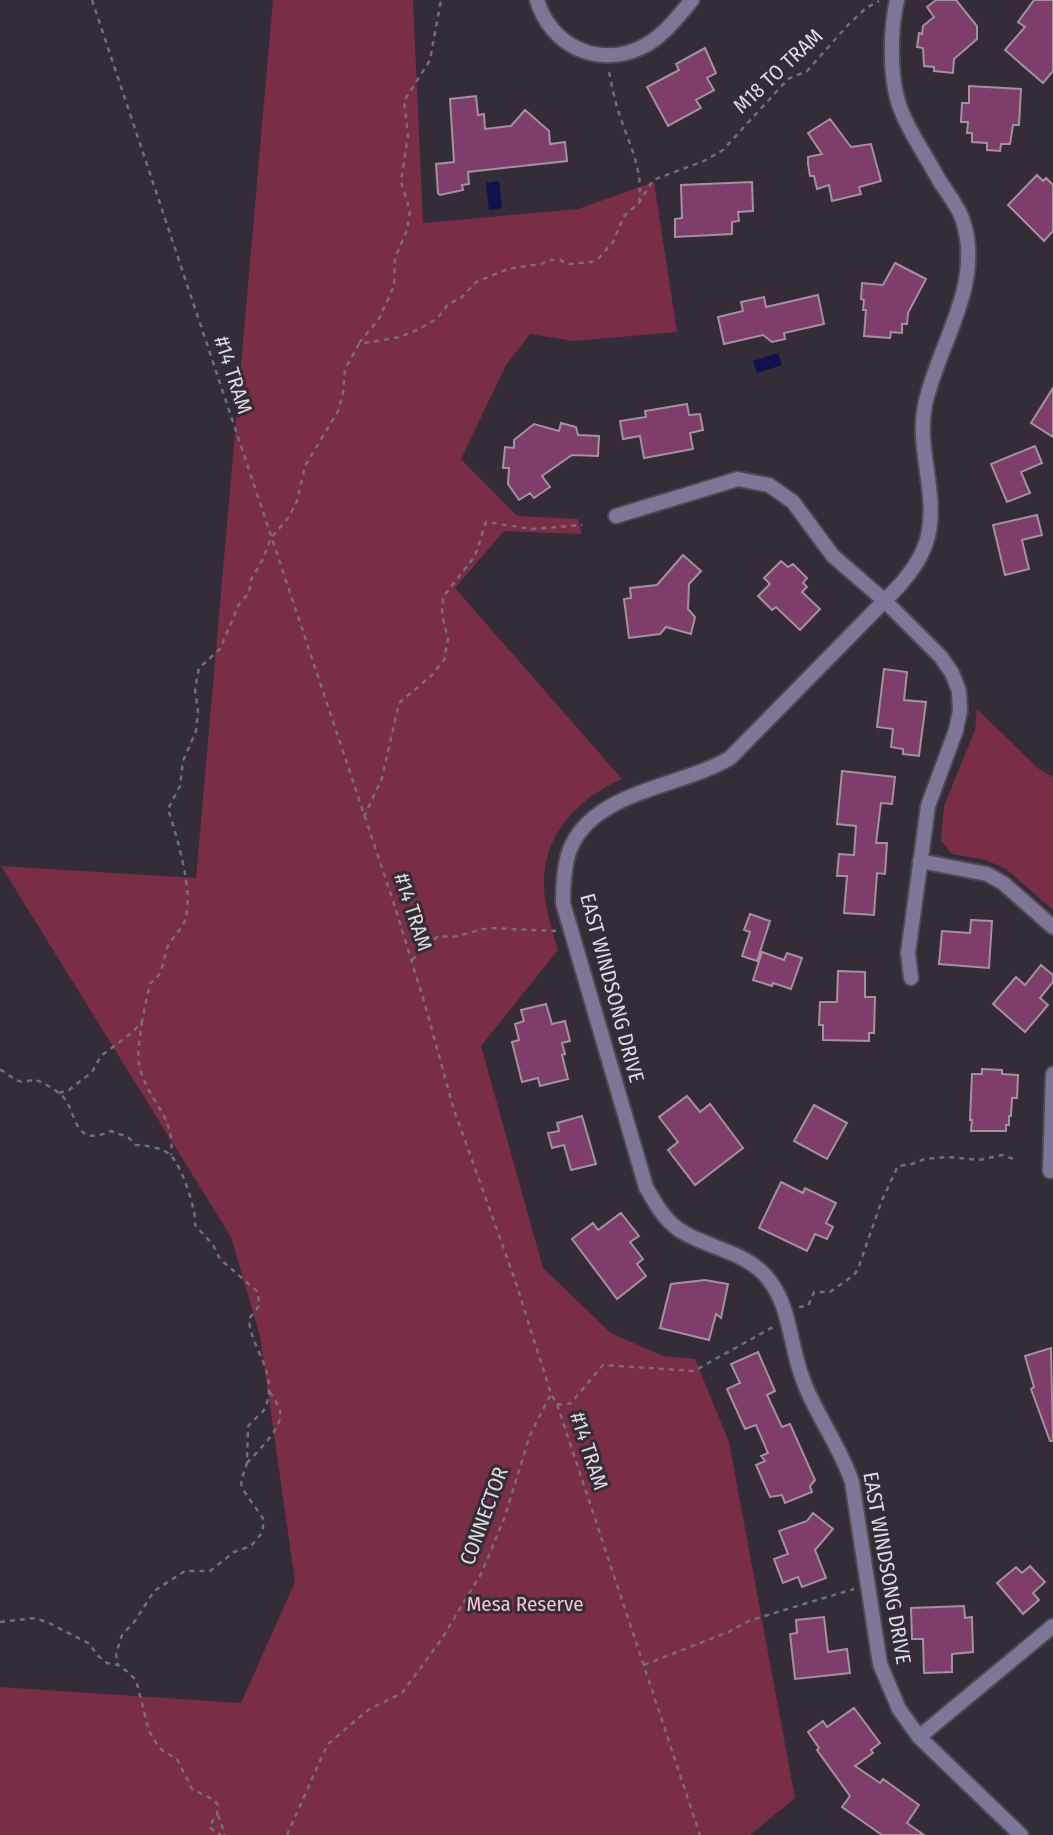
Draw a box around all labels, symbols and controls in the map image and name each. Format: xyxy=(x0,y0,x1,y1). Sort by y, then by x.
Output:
street label: M18 TO TRAM xyxy=(728,23,828,119)
street label: #14 TRAM xyxy=(208,333,258,417)
street label: #14 TRAM xyxy=(388,870,438,954)
street label: EAST WINDSONG DRIVE xyxy=(574,891,650,1086)
street label: #14 TRAM xyxy=(564,1409,614,1493)
street label: CONNECTOR xyxy=(454,1463,514,1569)
street label: EAST WINDSONG DRIVE xyxy=(857,1470,917,1666)
park label: Mesa Reserve xyxy=(466,1591,584,1617)

